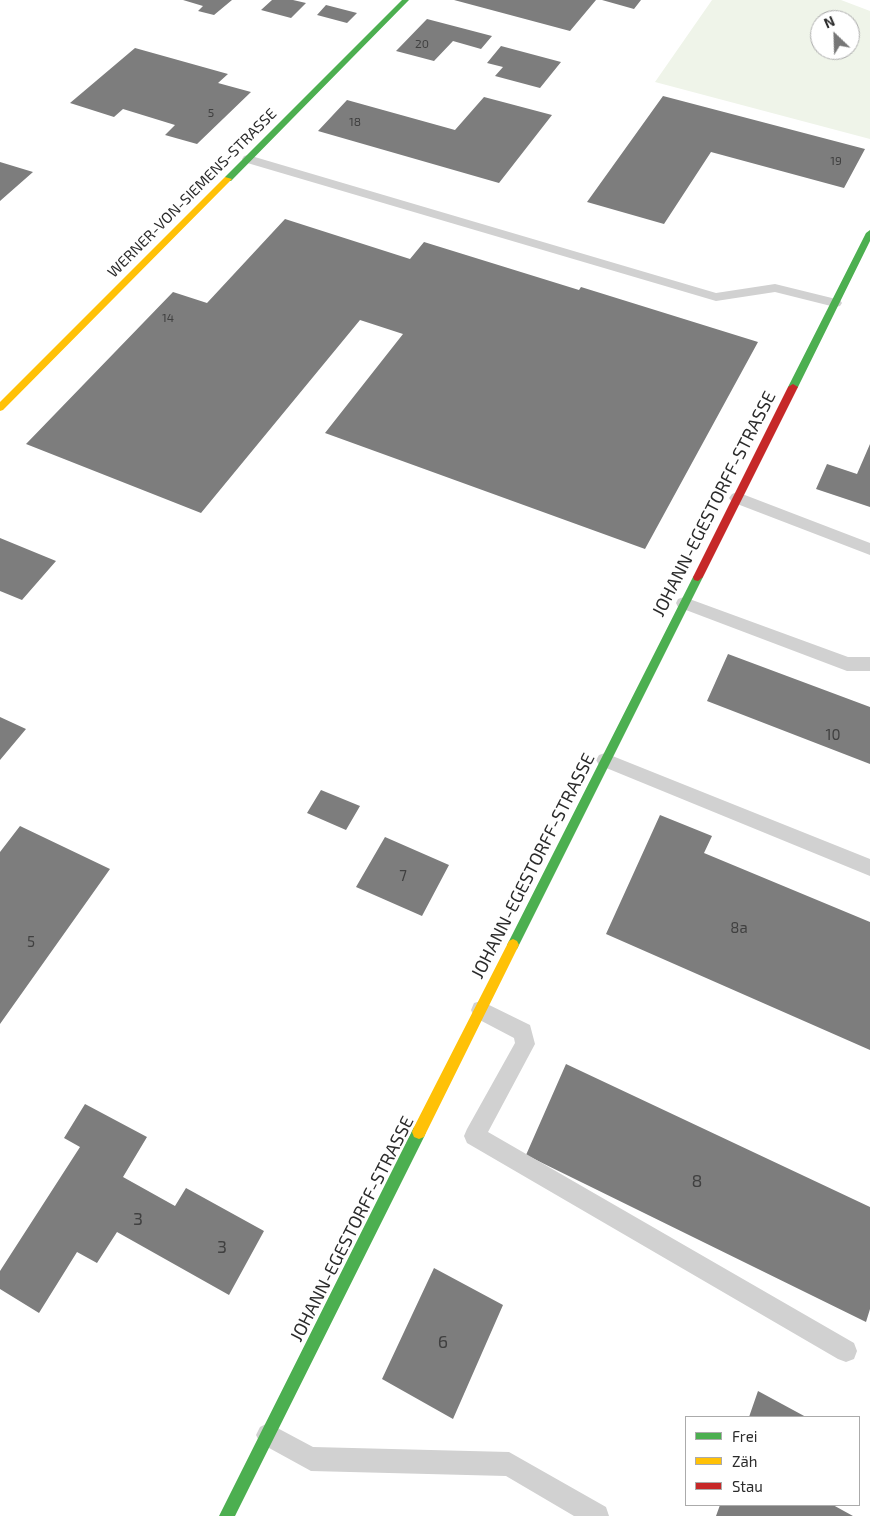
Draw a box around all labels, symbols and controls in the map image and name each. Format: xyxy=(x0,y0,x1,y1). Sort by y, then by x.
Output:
north arrow xyxy=(810,10,860,60)
text: N xyxy=(821,12,837,32)
house number: 20 xyxy=(415,37,429,51)
street label: WERNER-VON-SIEMENS-STRASSE xyxy=(104,105,280,281)
house number: 5 xyxy=(208,106,214,120)
house number: 18 xyxy=(349,115,361,129)
house number: 19 xyxy=(830,154,842,168)
house number: 14 xyxy=(162,311,174,325)
street label: JOHANN-EGESTORFF-STRASSE xyxy=(648,388,780,620)
house number: 10 xyxy=(825,726,841,744)
street label: JOHANN-EGESTORFF-STRASSE xyxy=(467,750,599,982)
house number: 7 xyxy=(399,867,407,885)
house number: 8a xyxy=(730,919,748,937)
house number: 5 xyxy=(27,933,35,951)
street label: JOHANN-EGESTORFF-STRASSE xyxy=(286,1113,418,1345)
house number: 8 xyxy=(692,1170,702,1192)
house number: 3 xyxy=(133,1208,143,1230)
house number: 3 xyxy=(217,1236,227,1258)
house number: 6 xyxy=(438,1331,448,1353)
legend xyxy=(685,1416,860,1506)
text: Frei xyxy=(732,1427,757,1445)
text: Zäh xyxy=(732,1452,757,1470)
text: Stau xyxy=(732,1477,763,1495)

